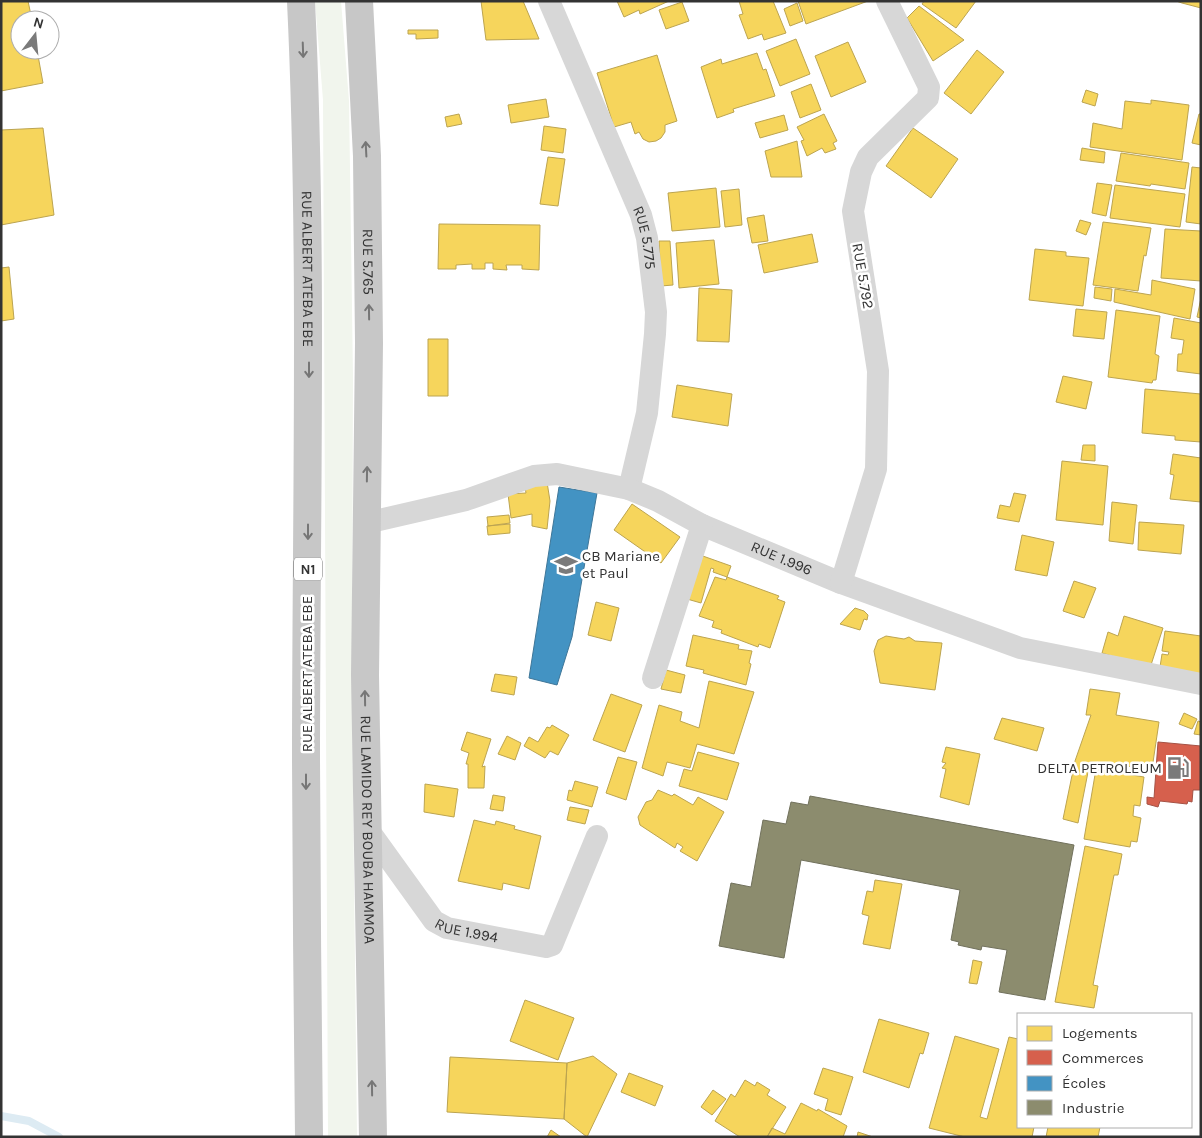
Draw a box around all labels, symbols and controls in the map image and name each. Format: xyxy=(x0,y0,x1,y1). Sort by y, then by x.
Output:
north arrow xyxy=(10,10,60,60)
text: N xyxy=(31,13,46,33)
one-way arrow xyxy=(298,42,308,58)
one-way arrow xyxy=(362,141,371,157)
street label: RUE ALBERT ATEBA EBE xyxy=(298,191,317,347)
street label: RUE 5.775 xyxy=(629,203,660,270)
street label: RUE 5.765 xyxy=(359,229,377,295)
street label: RUE 5.792 xyxy=(848,242,878,310)
one-way arrow xyxy=(364,304,374,320)
one-way arrow xyxy=(304,362,314,378)
one-way arrow xyxy=(362,466,372,482)
one-way arrow xyxy=(303,524,313,540)
street label: RUE 1.996 xyxy=(748,537,815,579)
place label: CB Mariane et Paul xyxy=(582,547,660,582)
school or university icon: CB Mariane et Paul xyxy=(553,552,579,578)
road number: N1 xyxy=(294,558,322,580)
street label: RUE ALBERT ATEBA EBE xyxy=(298,596,316,752)
one-way arrow xyxy=(360,690,370,706)
street label: RUE LAMIDO REY BOUBA HAMMOA xyxy=(357,715,379,945)
fuel station icon: DELTA PETROLEUM xyxy=(1165,755,1191,781)
place label: DELTA PETROLEUM xyxy=(1037,759,1162,777)
one-way arrow xyxy=(301,774,311,790)
street label: RUE 1.994 xyxy=(432,914,500,947)
legend xyxy=(1017,1013,1192,1128)
text: Logements xyxy=(1062,1024,1138,1042)
text: Commerces xyxy=(1062,1049,1144,1067)
text: Écoles xyxy=(1062,1074,1106,1092)
one-way arrow xyxy=(367,1080,377,1096)
text: Industrie xyxy=(1062,1099,1124,1117)

